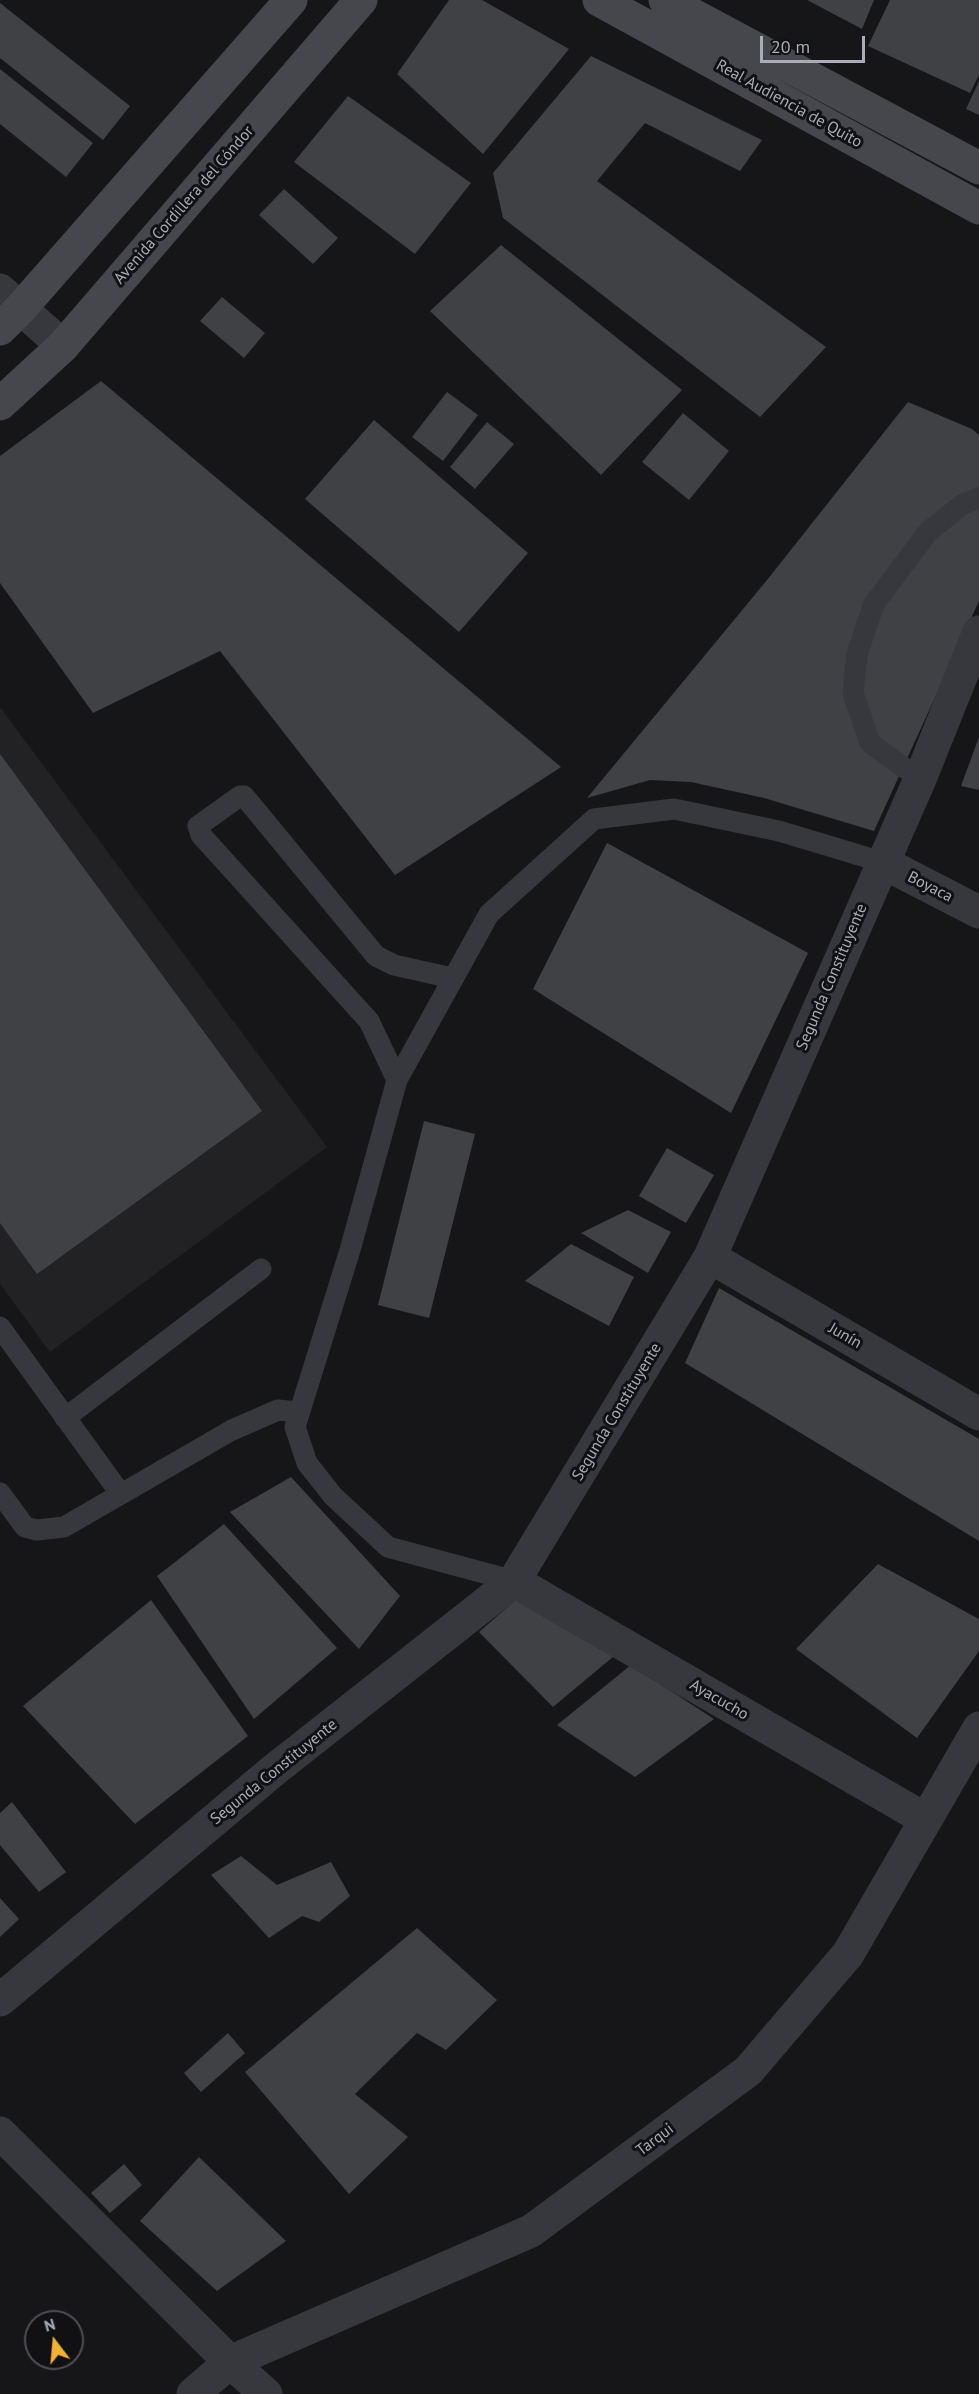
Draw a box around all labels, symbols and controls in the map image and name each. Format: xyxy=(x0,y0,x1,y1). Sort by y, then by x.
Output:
scale bar xyxy=(763,24,868,62)
text: 20 m xyxy=(771,35,810,58)
street label: Real Audiencia de Quito xyxy=(713,56,865,152)
street label: Avenida Cordillera del Cóndor xyxy=(110,122,258,288)
street label: Boyaca xyxy=(904,867,956,907)
street label: Segunda Constituyente xyxy=(792,901,872,1053)
street label: Junín xyxy=(825,1319,865,1353)
street label: Segunda Constituyente xyxy=(568,1340,666,1484)
street label: Ayacucho xyxy=(686,1676,752,1724)
street label: Segunda Constituyente xyxy=(207,1715,341,1829)
street label: Tarqui xyxy=(632,2120,678,2160)
north arrow xyxy=(24,2310,84,2370)
text: N xyxy=(42,2314,57,2336)

